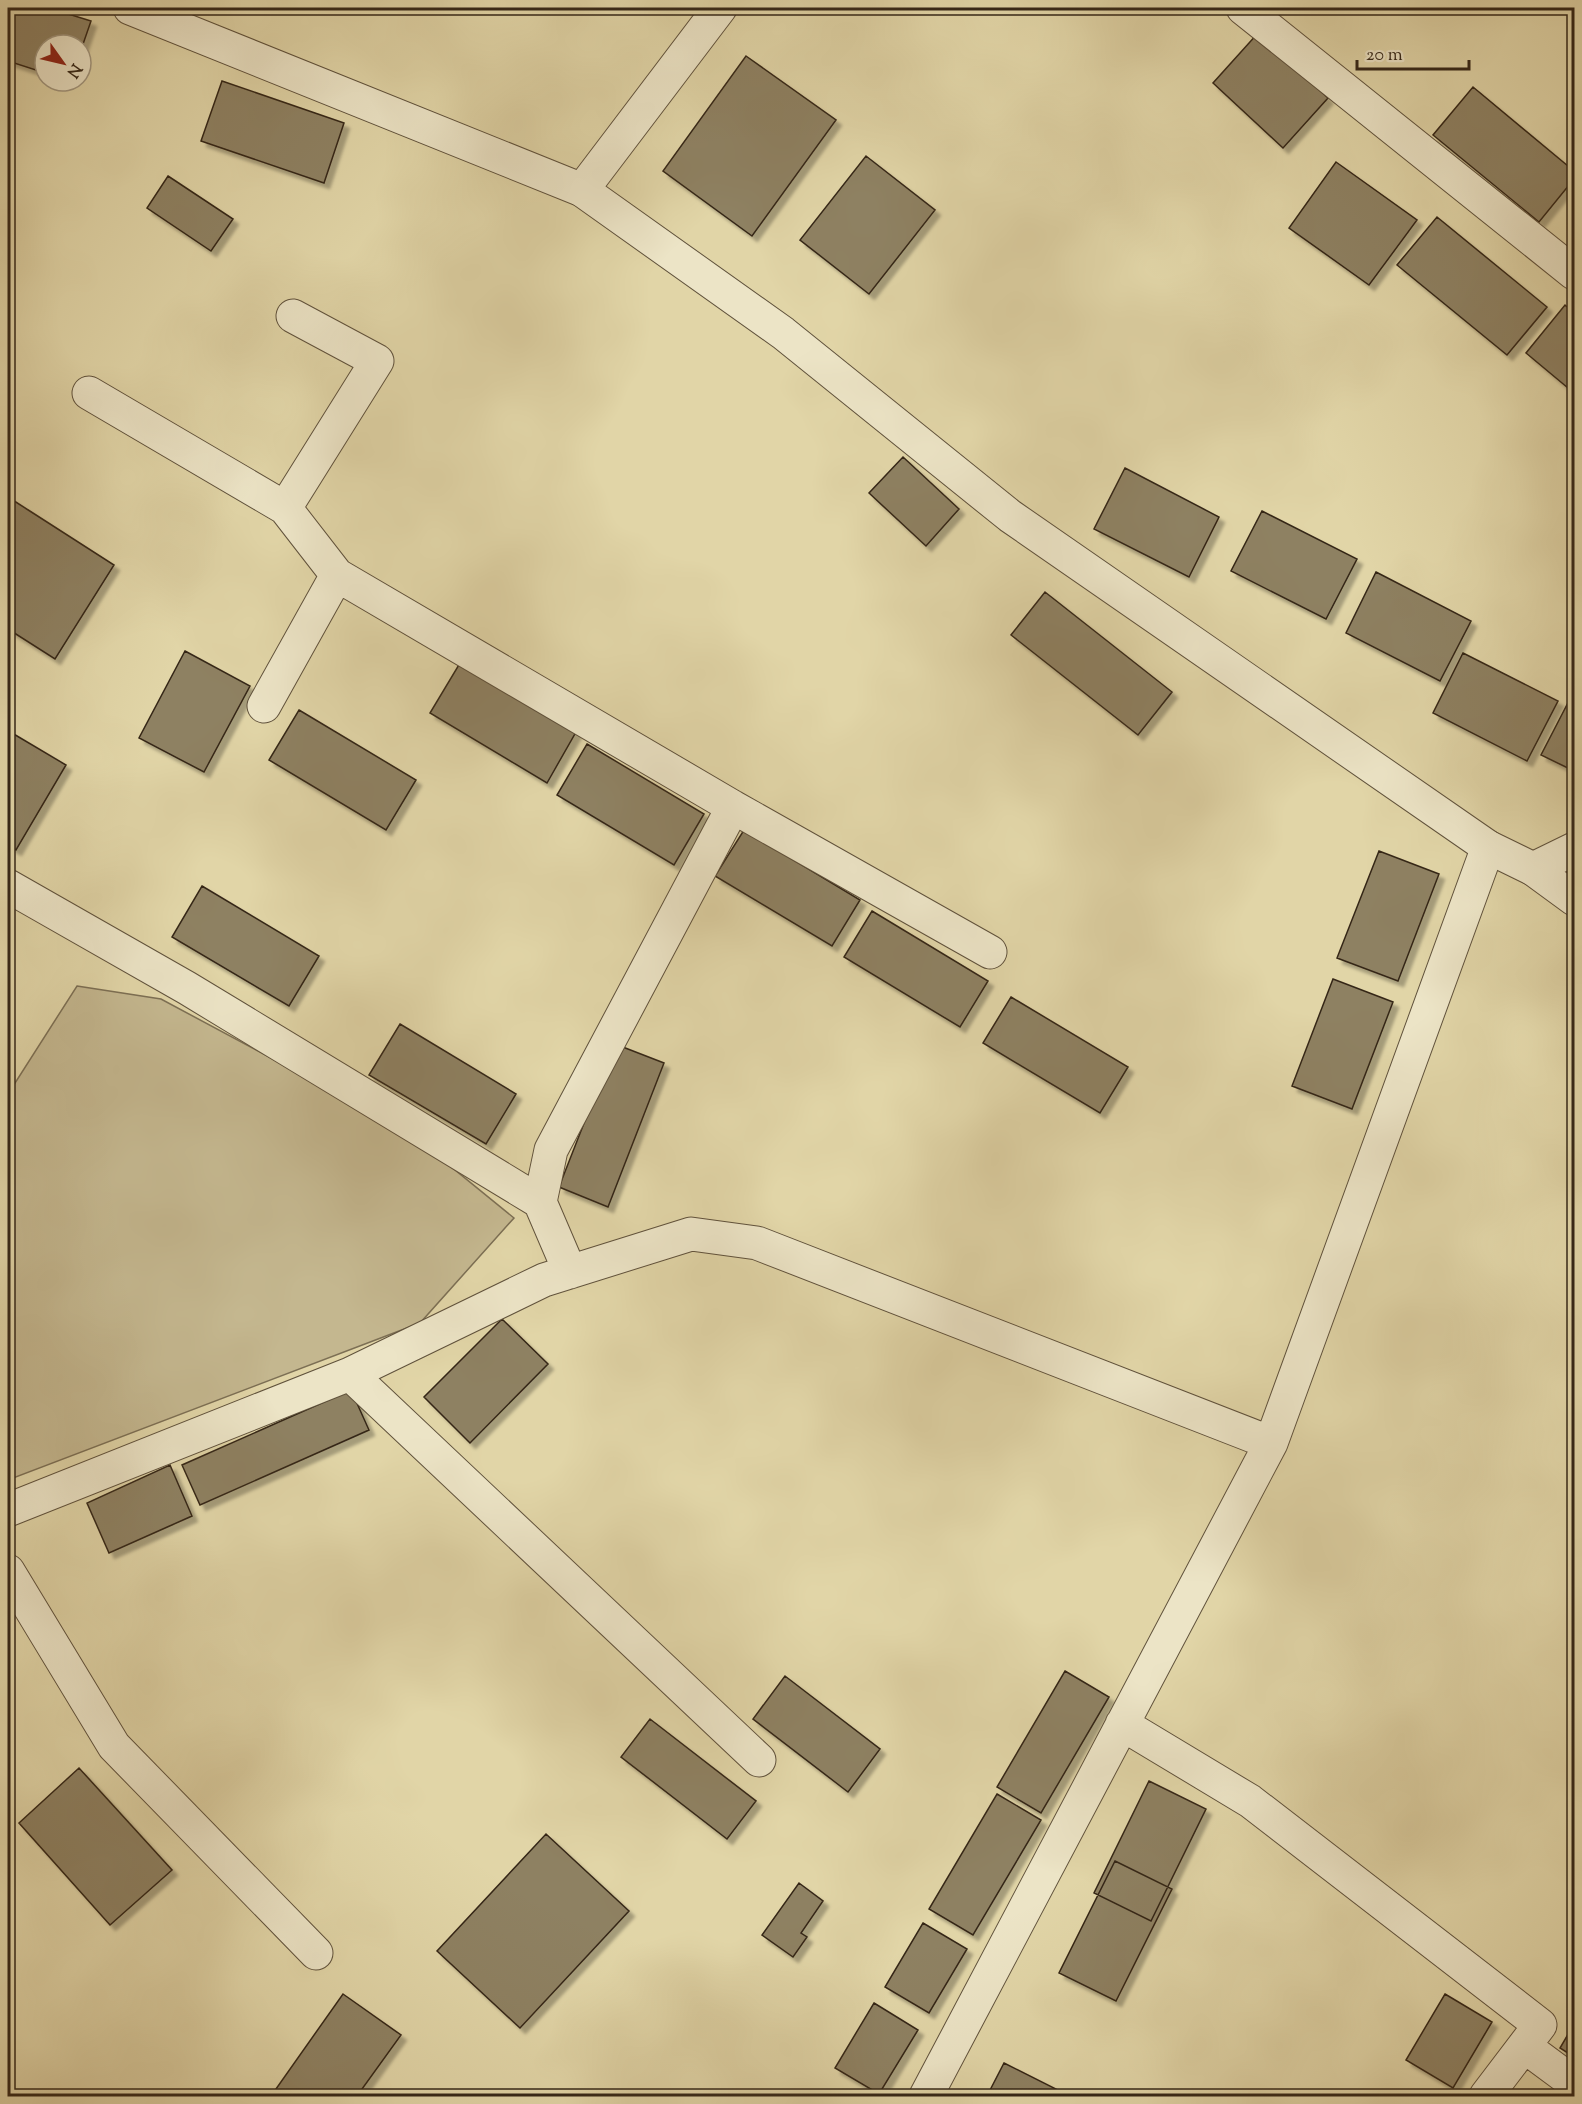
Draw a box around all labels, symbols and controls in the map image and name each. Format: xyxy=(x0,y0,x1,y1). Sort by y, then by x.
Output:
north arrow xyxy=(33,33,93,93)
scale bar xyxy=(1357,33,1470,71)
text: 20 m xyxy=(1366,43,1403,69)
text: N xyxy=(60,58,86,82)

